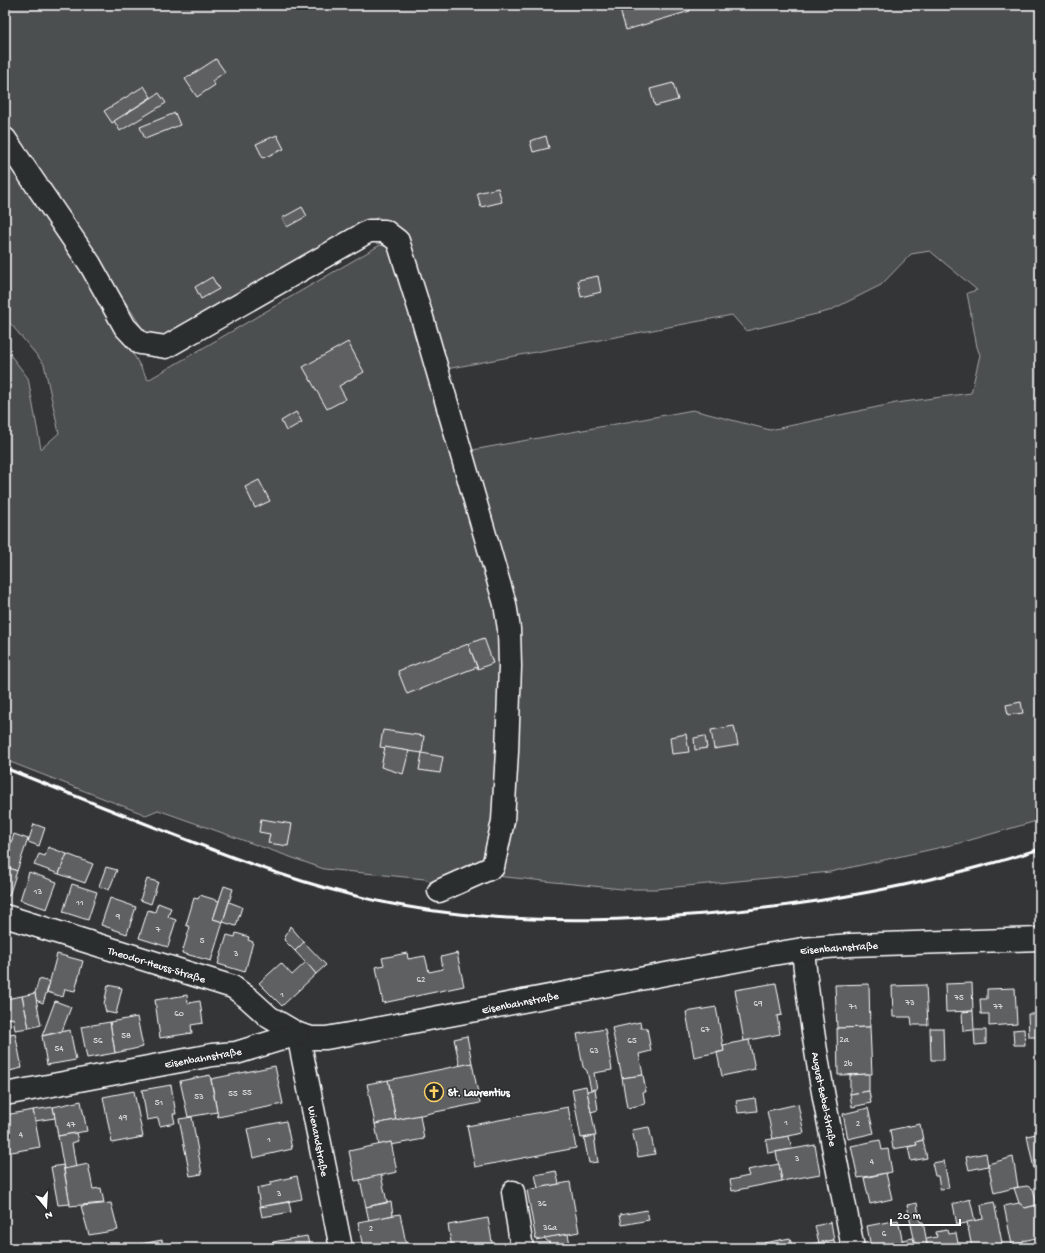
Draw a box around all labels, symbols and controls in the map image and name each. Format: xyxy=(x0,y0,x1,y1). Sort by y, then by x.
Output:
house number: 13 xyxy=(33,887,42,898)
house number: 11 xyxy=(75,898,84,909)
house number: 9 xyxy=(115,912,121,923)
house number: 7 xyxy=(155,925,161,936)
house number: 5 xyxy=(200,936,205,947)
street label: Eisenbahnstraße xyxy=(800,940,879,958)
street label: Theodor-Heuss-Straße xyxy=(105,945,207,987)
house number: 3 xyxy=(233,949,239,960)
house number: 62 xyxy=(417,975,426,986)
house number: 1 xyxy=(279,990,284,1001)
street label: Eisenbahnstraße xyxy=(481,991,560,1017)
house number: 75 xyxy=(953,993,964,1004)
house number: 73 xyxy=(904,998,915,1009)
house number: 69 xyxy=(753,999,763,1010)
house number: 71 xyxy=(848,1002,858,1013)
house number: 77 xyxy=(992,1002,1003,1013)
house number: 60 xyxy=(174,1009,184,1020)
house number: 67 xyxy=(700,1025,710,1036)
house number: 58 xyxy=(121,1031,131,1042)
house number: 2a xyxy=(839,1035,850,1046)
house number: 56 xyxy=(93,1036,103,1047)
house number: 65 xyxy=(627,1036,637,1047)
house number: 54 xyxy=(55,1044,64,1055)
street label: Eisenbahnstraße xyxy=(164,1046,243,1072)
house number: 63 xyxy=(589,1046,599,1057)
street label: August-Bebel-Straße xyxy=(808,1051,838,1148)
house number: 2b xyxy=(843,1059,853,1070)
church icon: St. Laurentius xyxy=(423,1081,445,1103)
place label: St. Laurentius xyxy=(448,1087,511,1100)
house number: 55 xyxy=(242,1088,252,1099)
house number: 55 xyxy=(228,1089,238,1100)
house number: 53 xyxy=(194,1092,204,1103)
house number: 51 xyxy=(155,1098,164,1109)
street label: Wienandstraße xyxy=(304,1105,330,1178)
house number: 49 xyxy=(119,1113,128,1124)
house number: 1 xyxy=(783,1118,788,1129)
house number: 2 xyxy=(856,1119,861,1130)
house number: 47 xyxy=(67,1120,76,1131)
house number: 4 xyxy=(19,1130,24,1141)
house number: 1 xyxy=(266,1135,271,1146)
house number: 3 xyxy=(794,1154,800,1165)
house number: 4 xyxy=(870,1157,875,1168)
north arrow xyxy=(26,1187,66,1227)
house number: 3 xyxy=(276,1189,282,1200)
house number: 36 xyxy=(536,1199,547,1210)
scale bar xyxy=(891,1201,960,1227)
text: N xyxy=(43,1208,54,1221)
text: 20 m xyxy=(897,1210,922,1224)
house number: 36a xyxy=(542,1223,558,1234)
house number: 2 xyxy=(369,1224,374,1235)
house number: 6 xyxy=(882,1229,887,1240)

